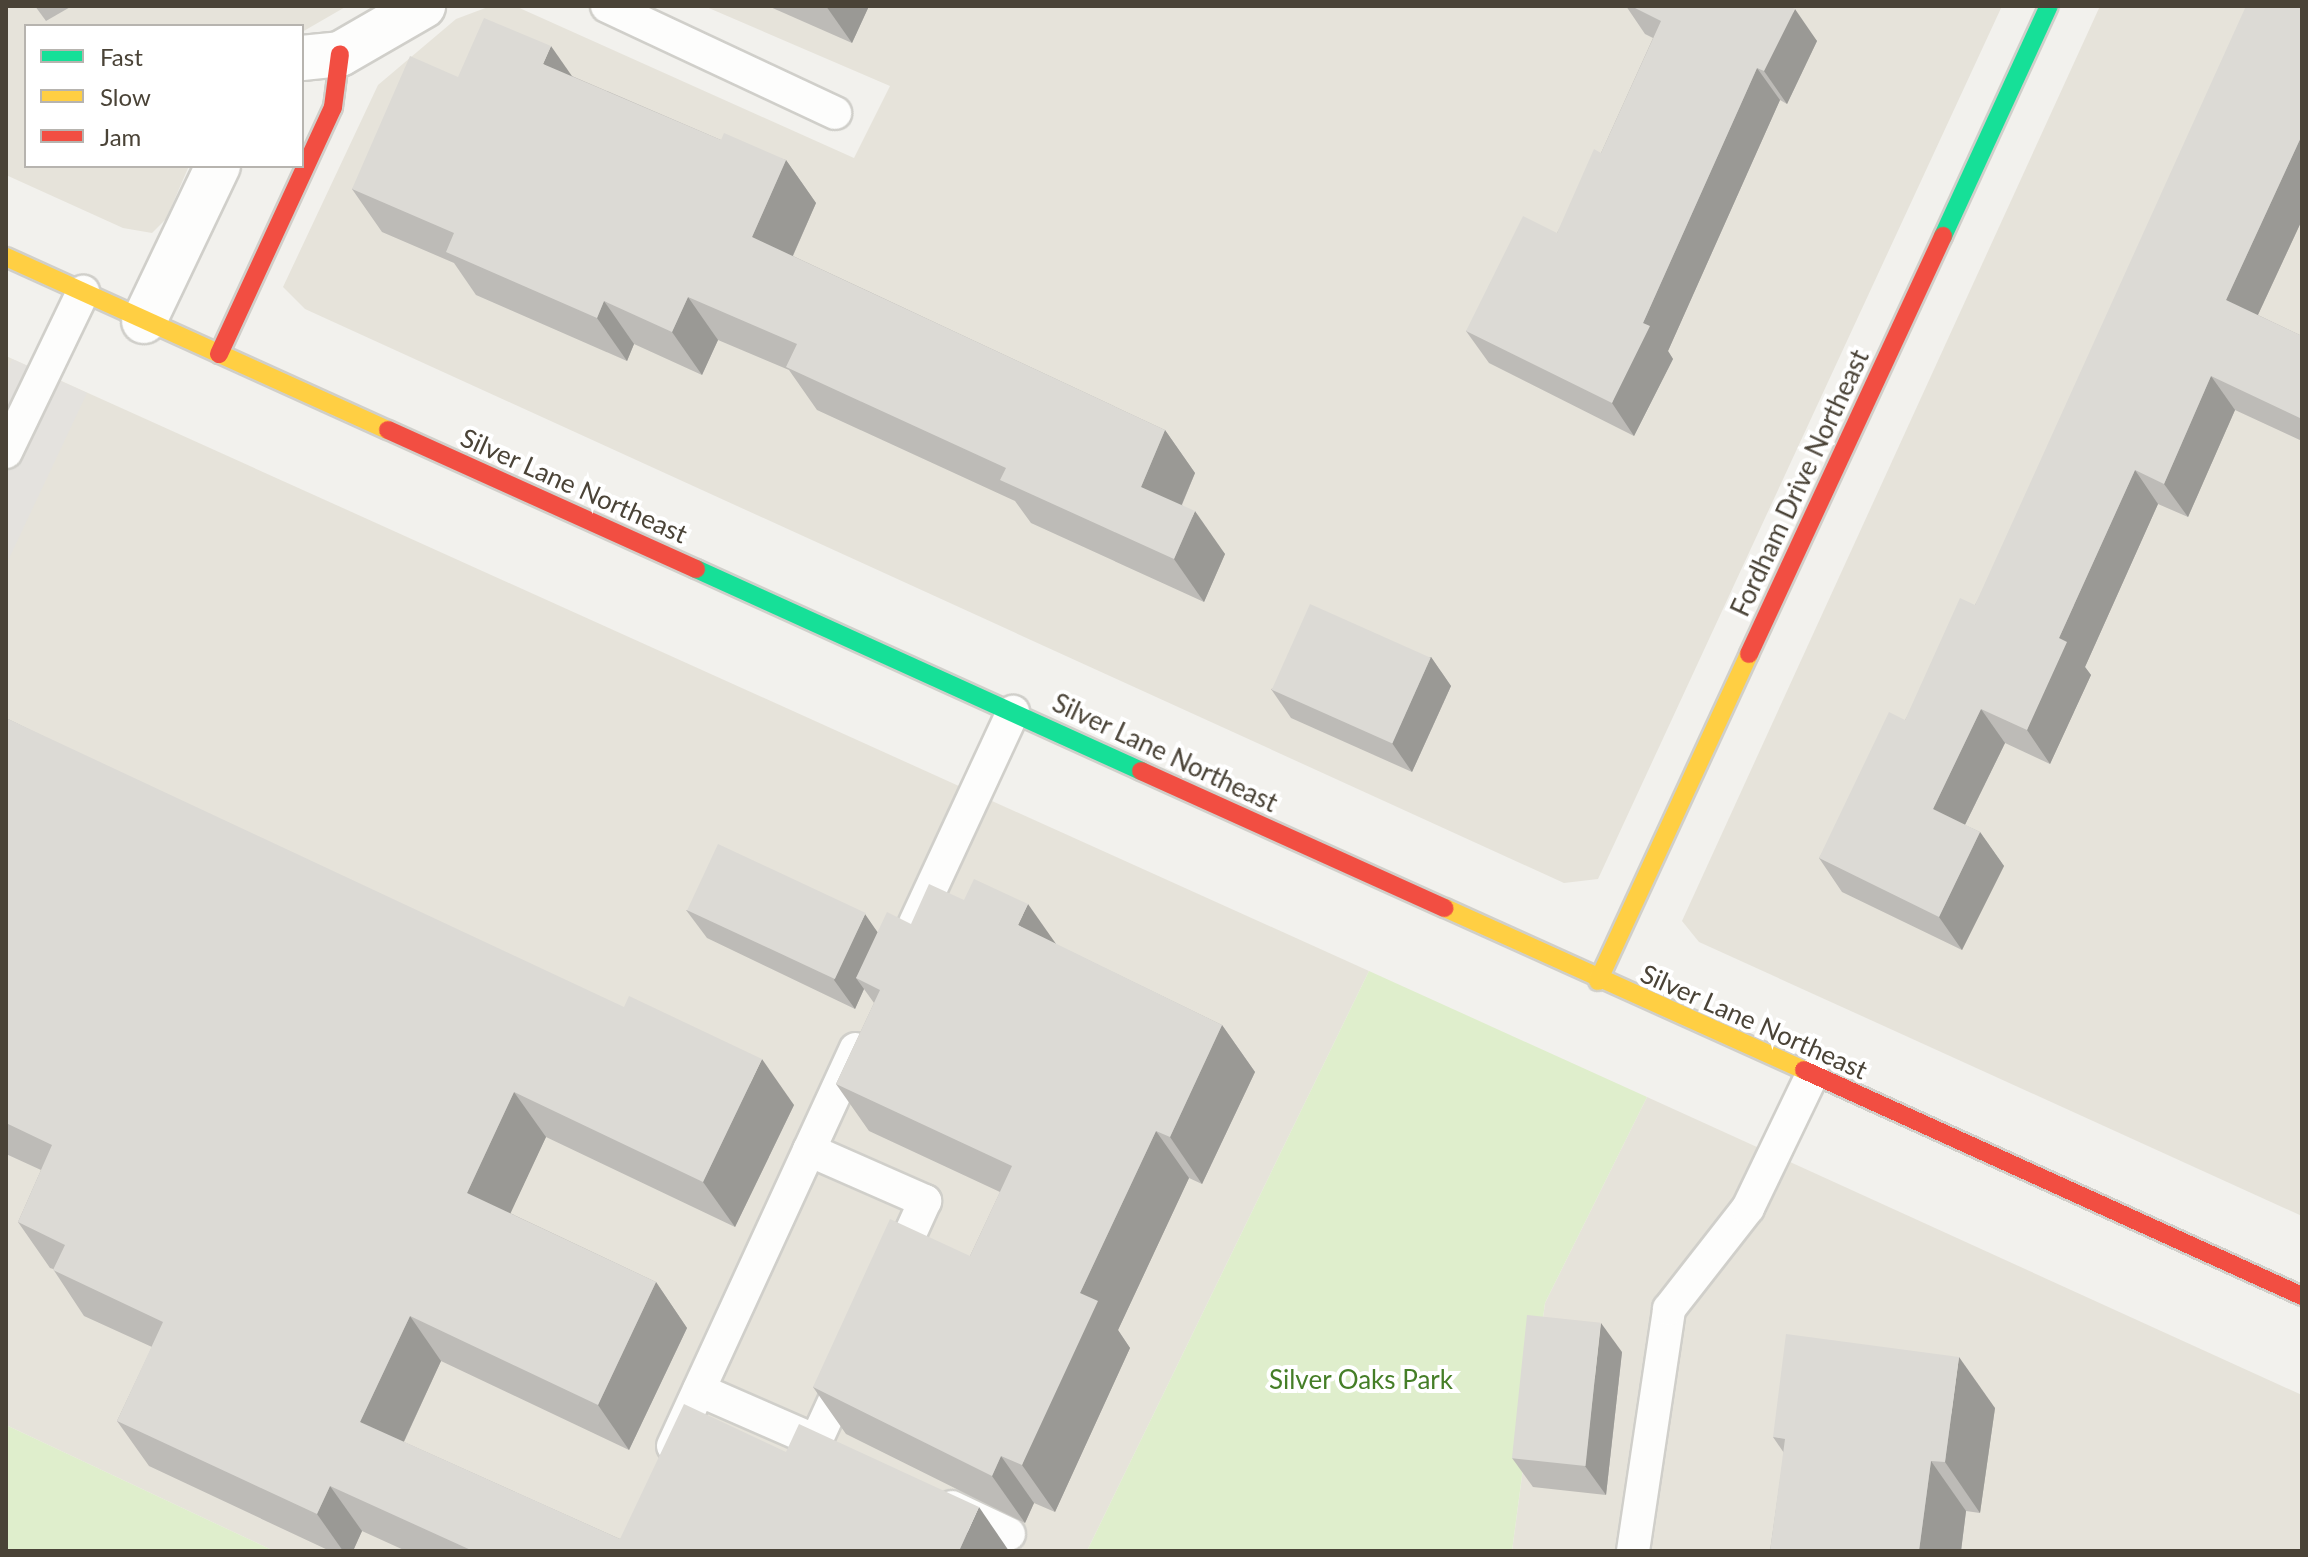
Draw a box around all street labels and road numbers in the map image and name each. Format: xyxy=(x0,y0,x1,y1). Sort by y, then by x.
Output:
street label: Fordham Drive Northeast xyxy=(1724,345,1876,621)
street label: Silver Lane Northeast xyxy=(456,422,692,550)
street label: Silver Lane Northeast xyxy=(1047,687,1283,819)
street label: Silver Lane Northeast xyxy=(1636,958,1872,1086)

